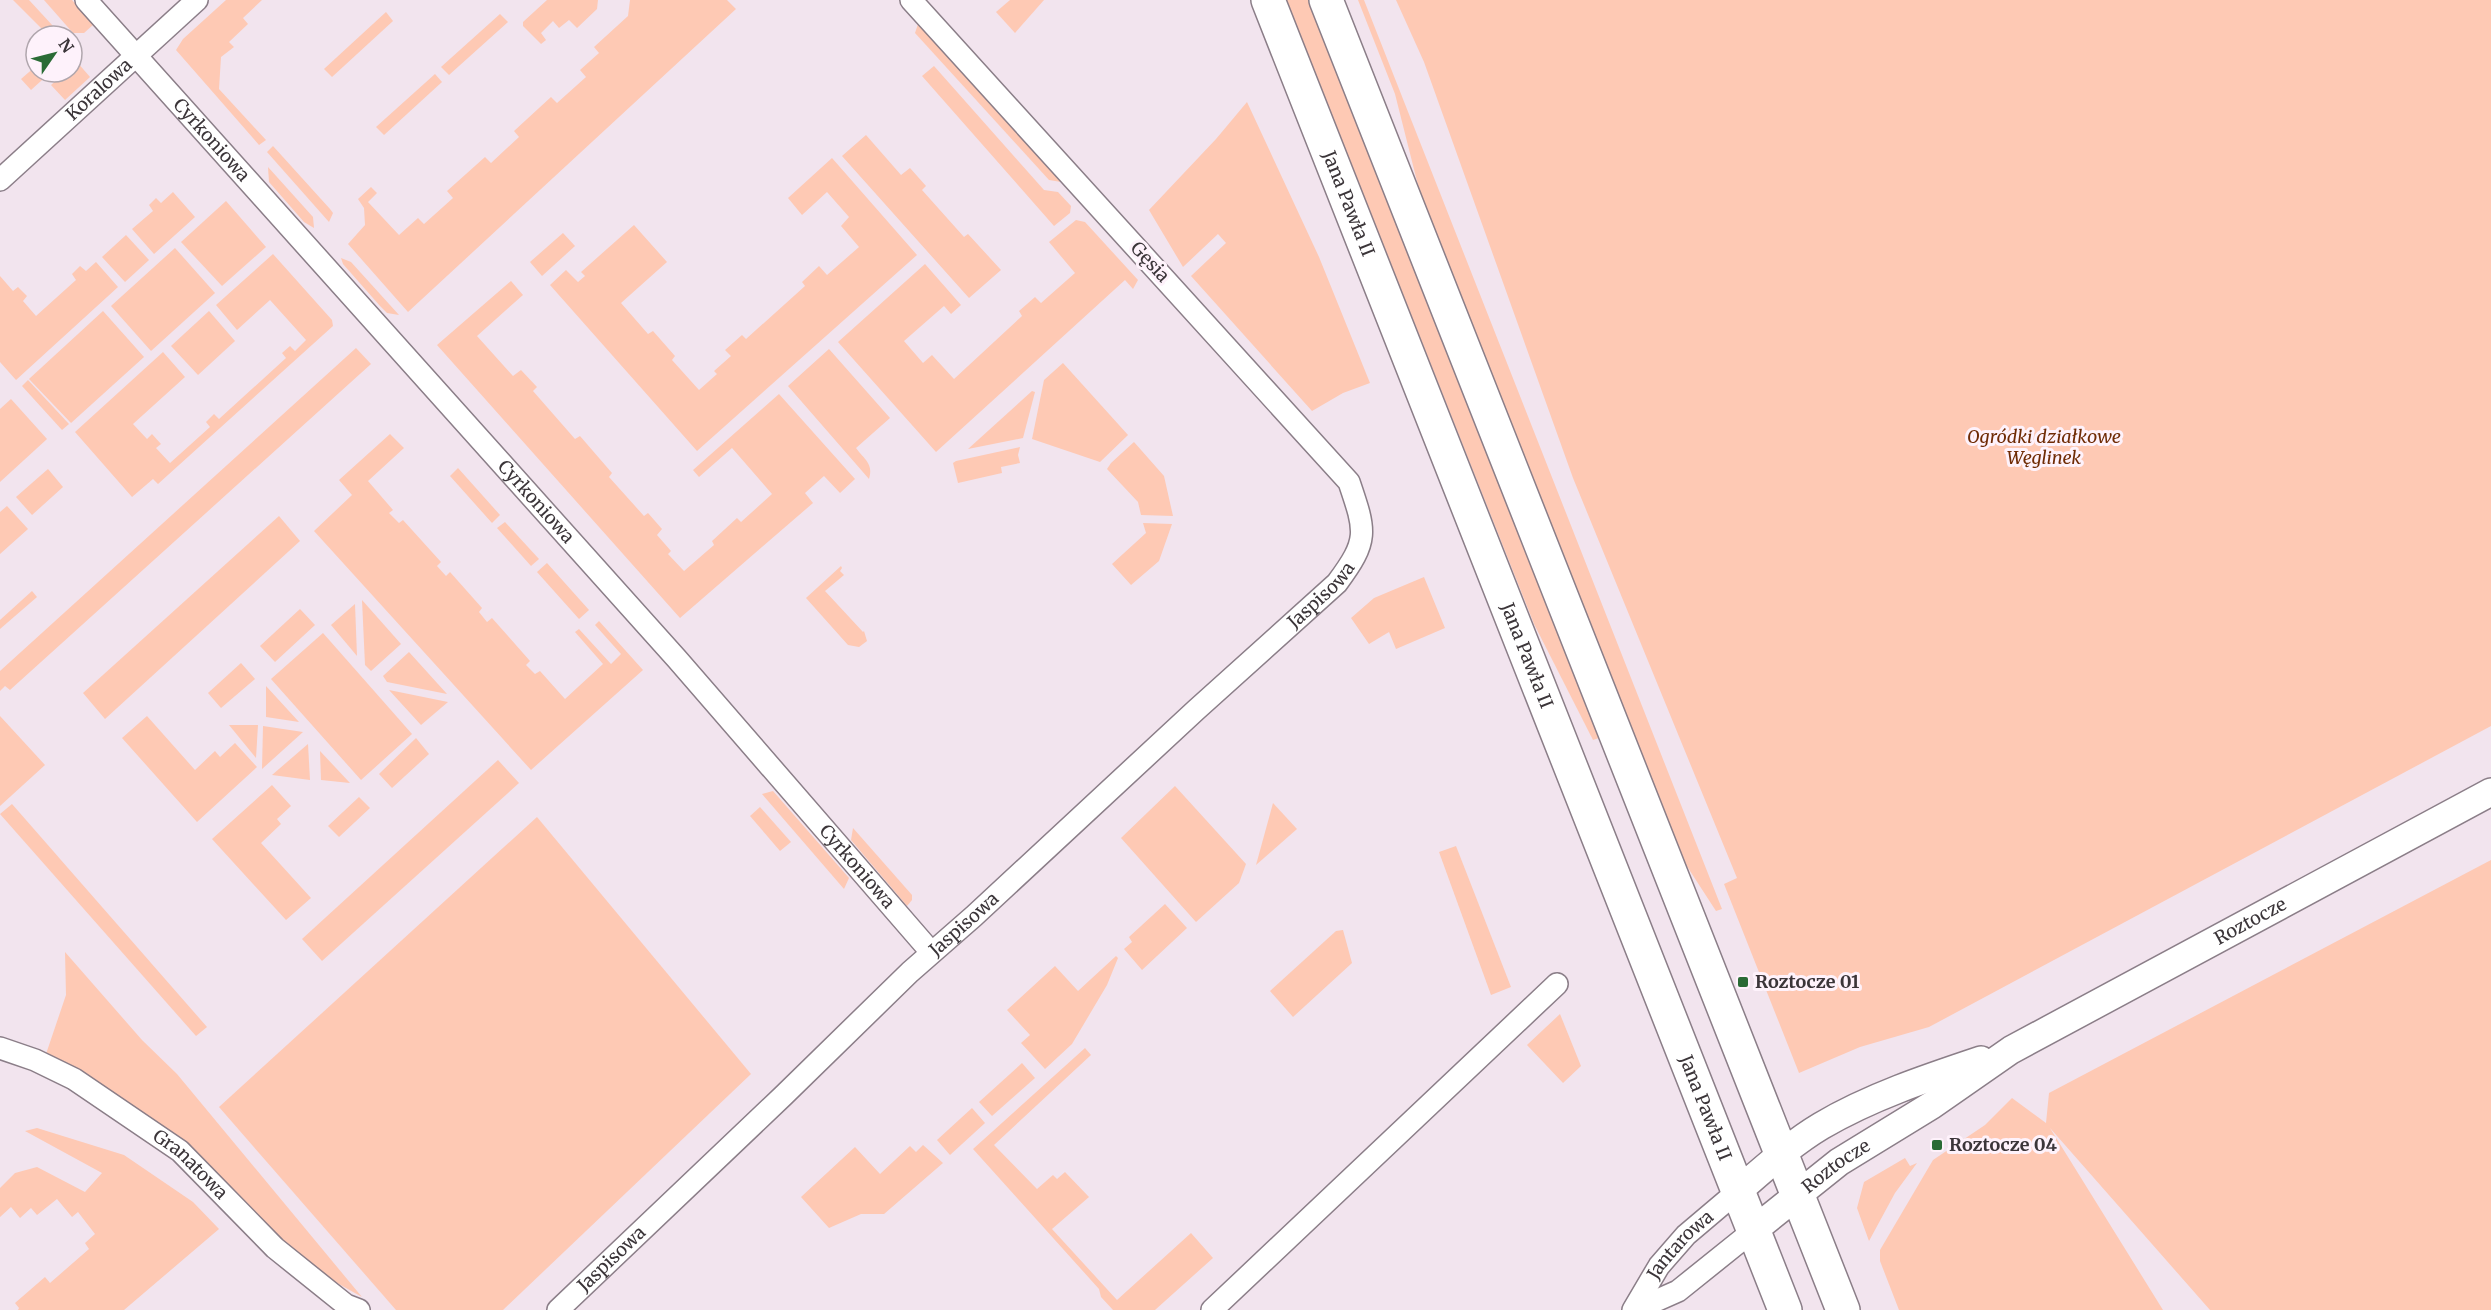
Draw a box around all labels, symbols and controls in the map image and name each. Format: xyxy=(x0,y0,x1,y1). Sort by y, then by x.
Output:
north arrow xyxy=(24,24,84,84)
text: N xyxy=(54,34,78,57)
street label: Koralowa xyxy=(61,53,137,125)
street label: Cyrkoniowa xyxy=(169,93,255,186)
street label: Jana Pawła II xyxy=(1317,147,1380,260)
street label: Gęsia xyxy=(1126,237,1175,287)
park label: Ogródki działkowe Węglinek xyxy=(1967,425,2121,469)
street label: Cyrkoniowa xyxy=(493,455,580,548)
street label: Jaspisowa xyxy=(1282,557,1360,634)
street label: Jana Pawła II xyxy=(1496,599,1558,712)
street label: Cyrkoniowa xyxy=(815,819,900,913)
street label: Jaspisowa xyxy=(923,887,1004,962)
street label: Roztocze xyxy=(2210,892,2290,950)
place label: Roztocze 01 xyxy=(1755,970,1859,993)
marker: Roztocze 01 xyxy=(1736,975,1750,989)
street label: Jana Pawła II xyxy=(1674,1051,1737,1164)
street label: Granatowa xyxy=(149,1124,233,1204)
place label: Roztocze 04 xyxy=(1949,1133,2057,1156)
street label: Roztocze xyxy=(1797,1134,1874,1198)
marker: Roztocze 04 xyxy=(1930,1138,1944,1152)
street label: Jantarowa xyxy=(1641,1205,1718,1284)
street label: Jaspisowa xyxy=(572,1221,650,1297)

